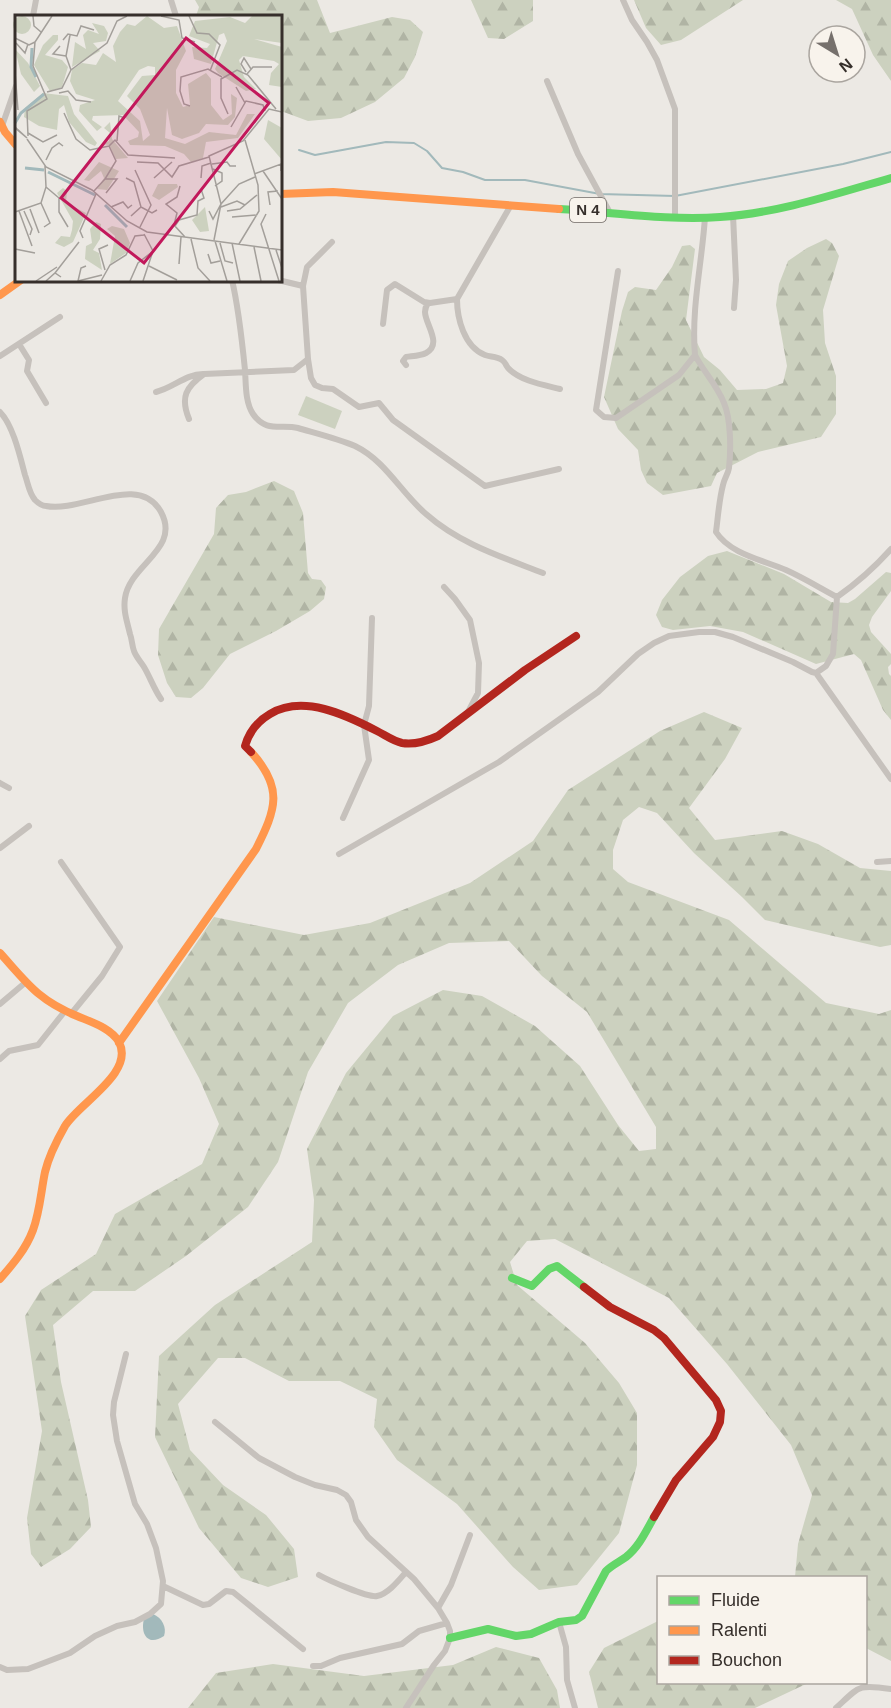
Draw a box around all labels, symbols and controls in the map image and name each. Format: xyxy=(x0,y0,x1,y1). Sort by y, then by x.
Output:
inset map xyxy=(15,15,282,282)
north arrow xyxy=(807,24,867,84)
text: N xyxy=(836,55,856,76)
road number: N 4 xyxy=(570,198,606,222)
legend xyxy=(657,1576,867,1684)
text: Fluide xyxy=(711,1590,760,1610)
text: Ralenti xyxy=(711,1620,767,1640)
text: Bouchon xyxy=(711,1650,782,1670)

